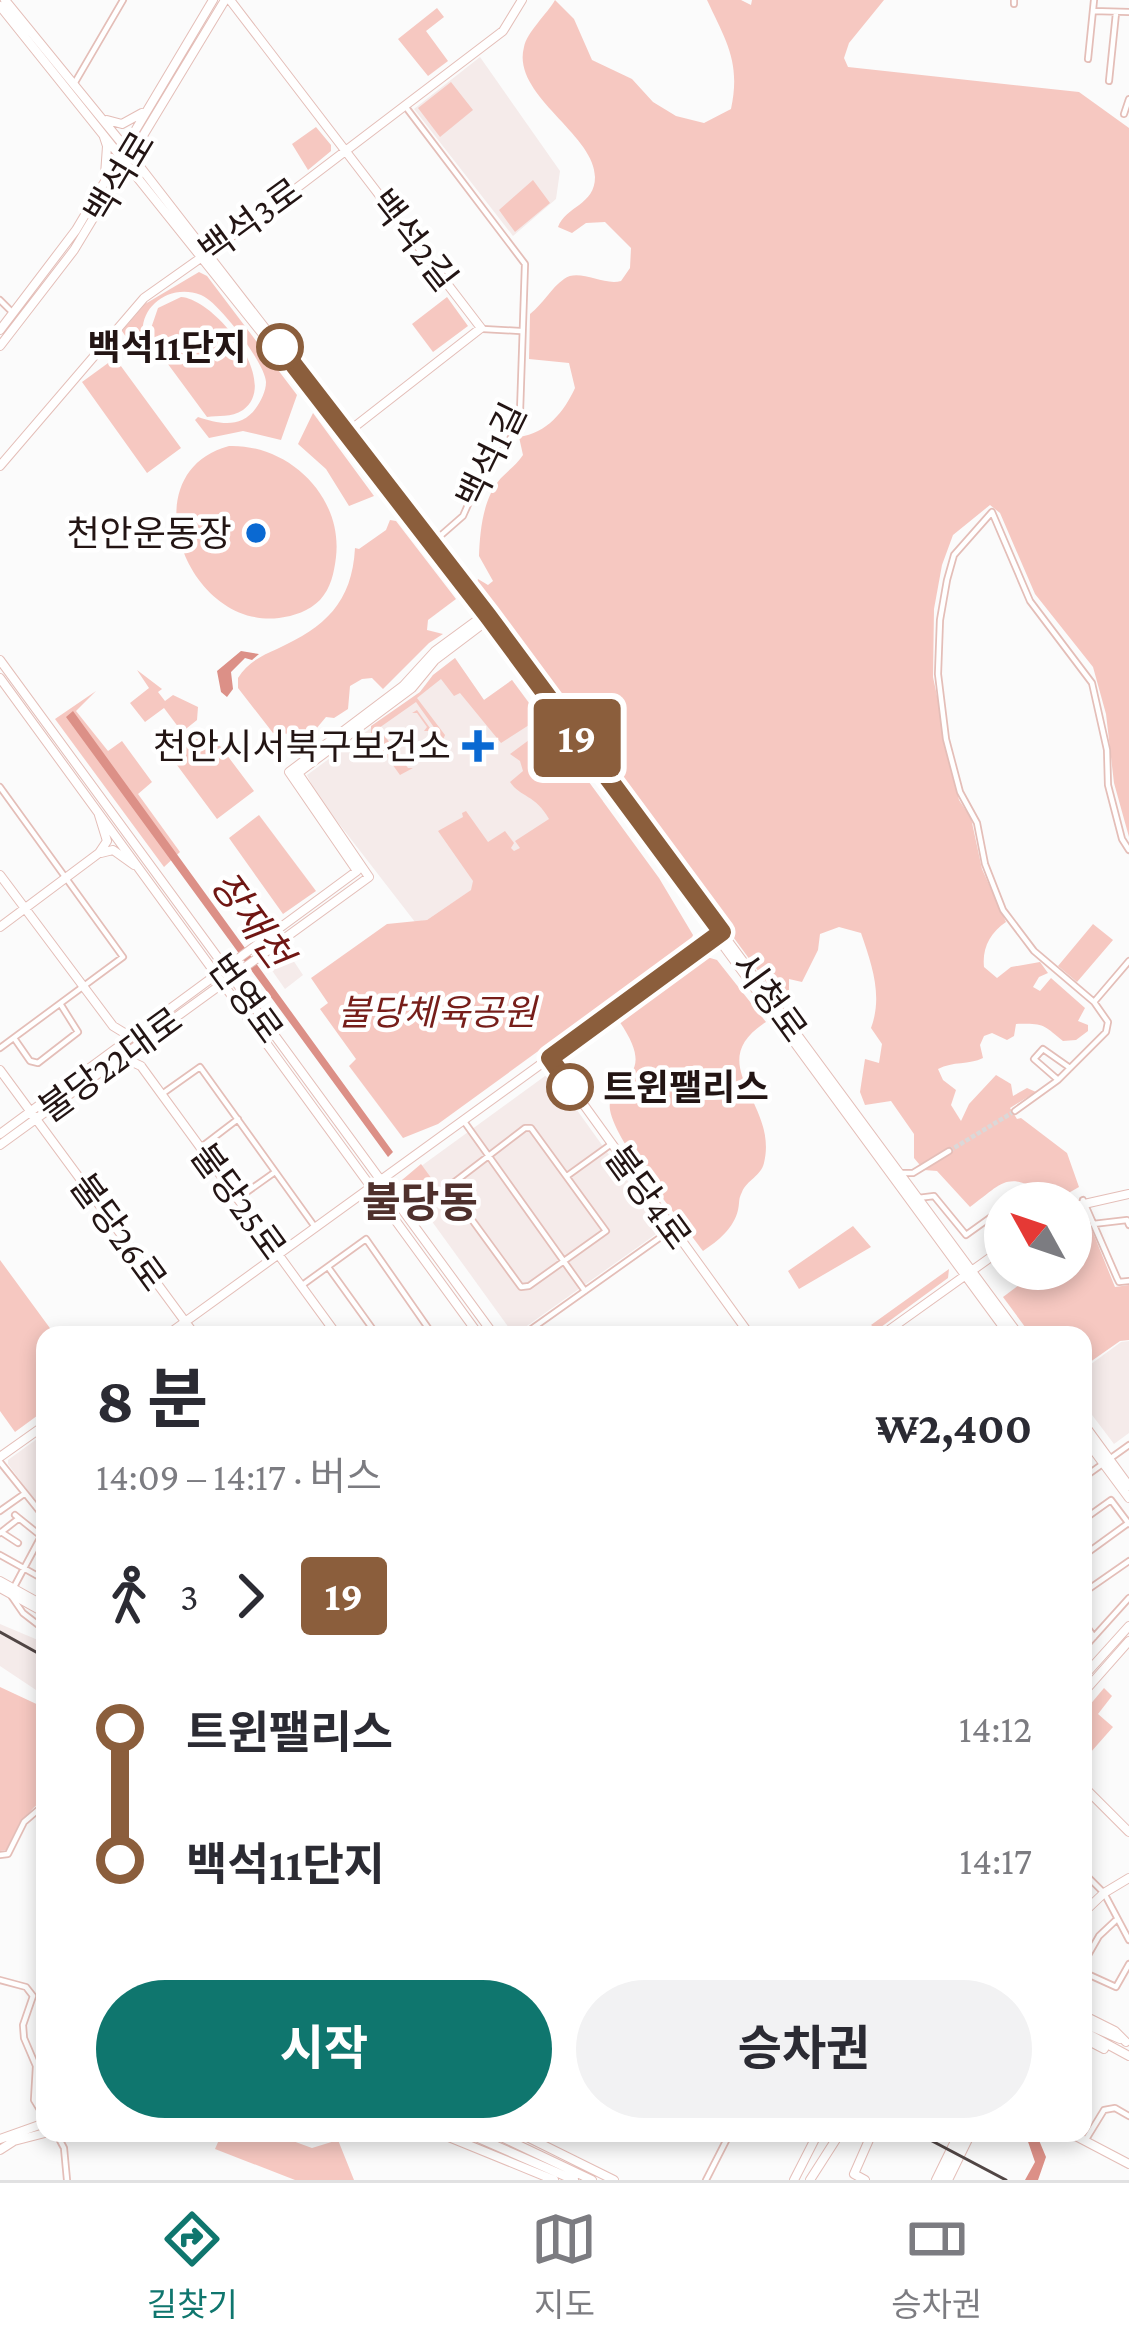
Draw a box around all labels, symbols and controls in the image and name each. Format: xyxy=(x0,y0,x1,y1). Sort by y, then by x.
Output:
street label: 백석로 xyxy=(77,125,163,230)
street label: 백석3로 xyxy=(192,170,309,271)
street label: 백석2길 xyxy=(362,182,465,299)
marker: 백석11단지 xyxy=(258,325,302,369)
place label: 백석11단지 xyxy=(88,328,247,368)
street label: 백석1길 xyxy=(450,397,534,514)
place label: 천안운동장 xyxy=(66,514,232,554)
marker: 천안운동장 xyxy=(243,520,269,546)
line badge: 19 xyxy=(523,699,631,777)
text: 19 xyxy=(558,714,596,761)
place label: 천안시서북구보건소 xyxy=(153,727,451,767)
marker: 천안시서북구보건소 xyxy=(462,730,494,762)
water label: 장재천 xyxy=(203,863,303,979)
street label: 시청로 xyxy=(724,946,815,1050)
street label: 번영로 xyxy=(200,947,291,1051)
park label: 불당체육공원 xyxy=(338,993,539,1033)
street label: 불당22대로 xyxy=(31,1000,190,1130)
marker: 트윈팰리스 xyxy=(548,1065,592,1109)
place label: 트윈팰리스 xyxy=(603,1068,769,1108)
street label: 불당25로 xyxy=(183,1136,294,1267)
street label: 불당4로 xyxy=(597,1138,699,1257)
street label: 불당26로 xyxy=(62,1166,174,1299)
district label: 불당동 xyxy=(362,1179,478,1226)
north arrow xyxy=(984,1182,1092,1290)
map controls xyxy=(984,1182,1092,1290)
text: 8 분 xyxy=(96,1363,208,1436)
text: ₩2,400 xyxy=(876,1403,1032,1453)
text: 14:09 – 14:17 · 버스 xyxy=(96,1455,382,1498)
icon: walk xyxy=(96,1563,162,1629)
icon: forward xyxy=(217,1563,283,1629)
text: 19 xyxy=(325,1572,363,1619)
text: 3 xyxy=(180,1575,199,1618)
text: 14:12 xyxy=(959,1707,1032,1750)
text: 트윈팰리스 xyxy=(186,1708,393,1758)
text: 14:17 xyxy=(959,1839,1032,1882)
text: 백석11단지 xyxy=(186,1840,385,1890)
button: 시작 xyxy=(96,1980,552,2118)
button: 승차권 xyxy=(576,1980,1032,2118)
tab: 길찾기 xyxy=(147,2206,238,2326)
tab: 지도 xyxy=(531,2206,597,2326)
tab: 승차권 xyxy=(891,2206,982,2326)

